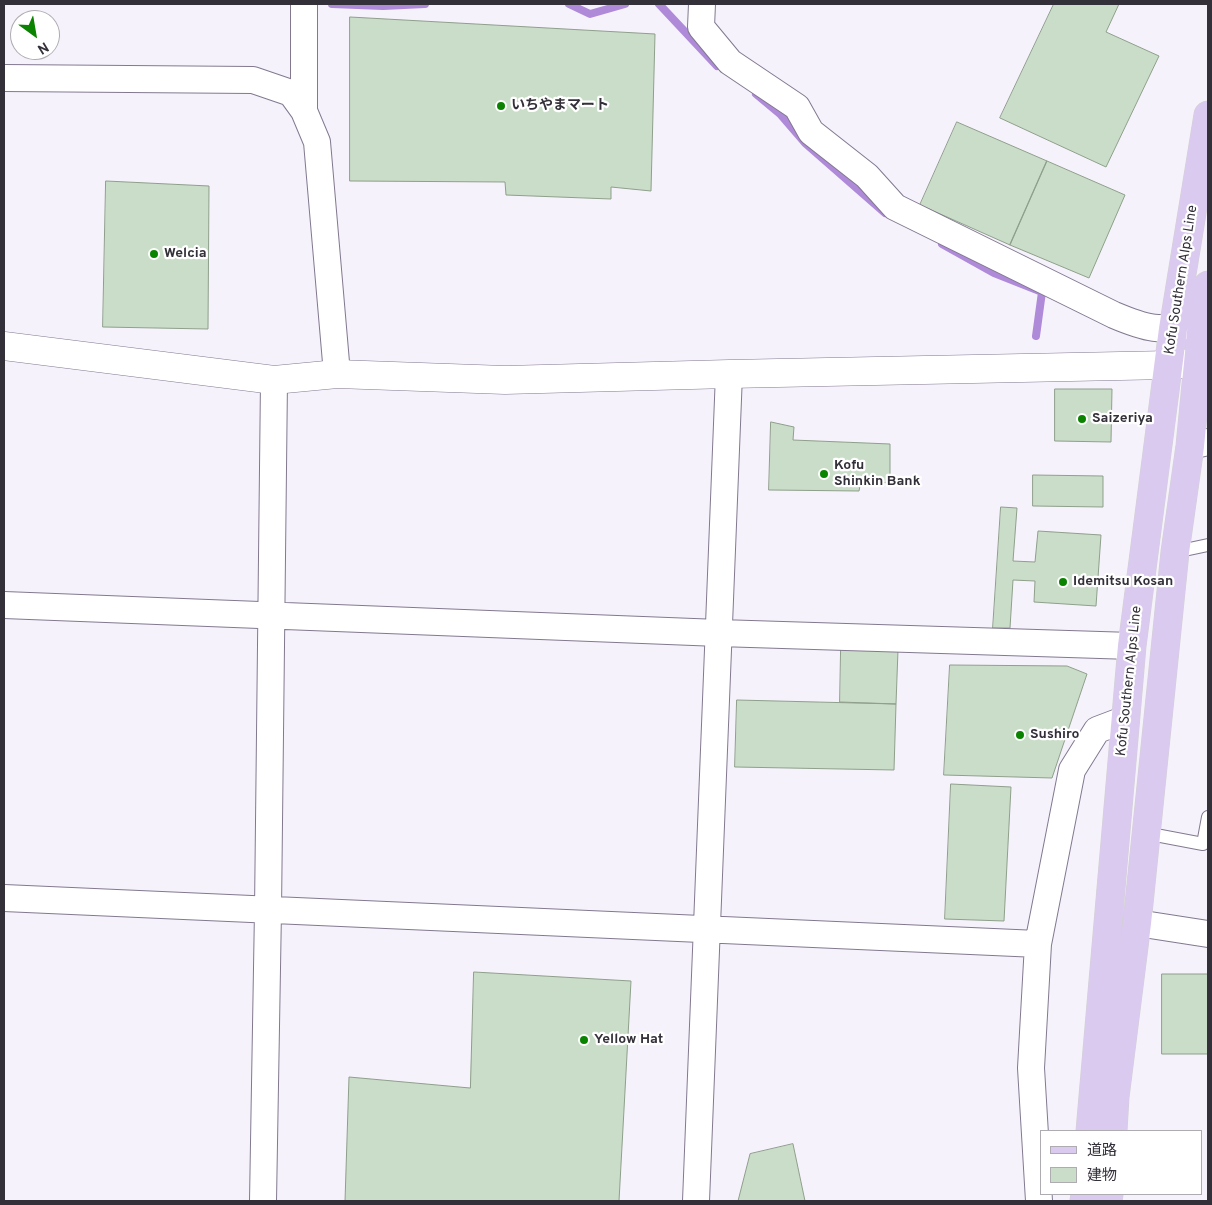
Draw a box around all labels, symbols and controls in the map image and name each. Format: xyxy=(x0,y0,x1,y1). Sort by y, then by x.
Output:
north arrow xyxy=(10,10,60,60)
text: N xyxy=(34,37,51,57)
place label: いちやまマート xyxy=(511,98,609,114)
marker: いちやまマート xyxy=(495,100,507,112)
street label: Kofu Southern Alps Line xyxy=(1162,204,1202,356)
place label: Welcia xyxy=(164,246,206,262)
marker: Welcia xyxy=(148,248,160,260)
place label: Saizeriya xyxy=(1092,411,1153,427)
marker: Saizeriya xyxy=(1076,413,1088,425)
place label: Kofu Shinkin Bank xyxy=(834,458,920,491)
marker: Kofu Shinkin Bank xyxy=(818,468,830,480)
place label: Idemitsu Kosan xyxy=(1073,574,1173,590)
marker: Idemitsu Kosan xyxy=(1057,576,1069,588)
street label: Kofu Southern Alps Line xyxy=(1114,605,1146,757)
place label: Sushiro xyxy=(1030,727,1079,743)
marker: Sushiro xyxy=(1014,729,1026,741)
place label: Yellow Hat xyxy=(594,1032,663,1048)
marker: Yellow Hat xyxy=(578,1034,590,1046)
legend xyxy=(1040,1130,1202,1195)
text: 道路 xyxy=(1087,1142,1117,1161)
text: 建物 xyxy=(1087,1167,1117,1186)

